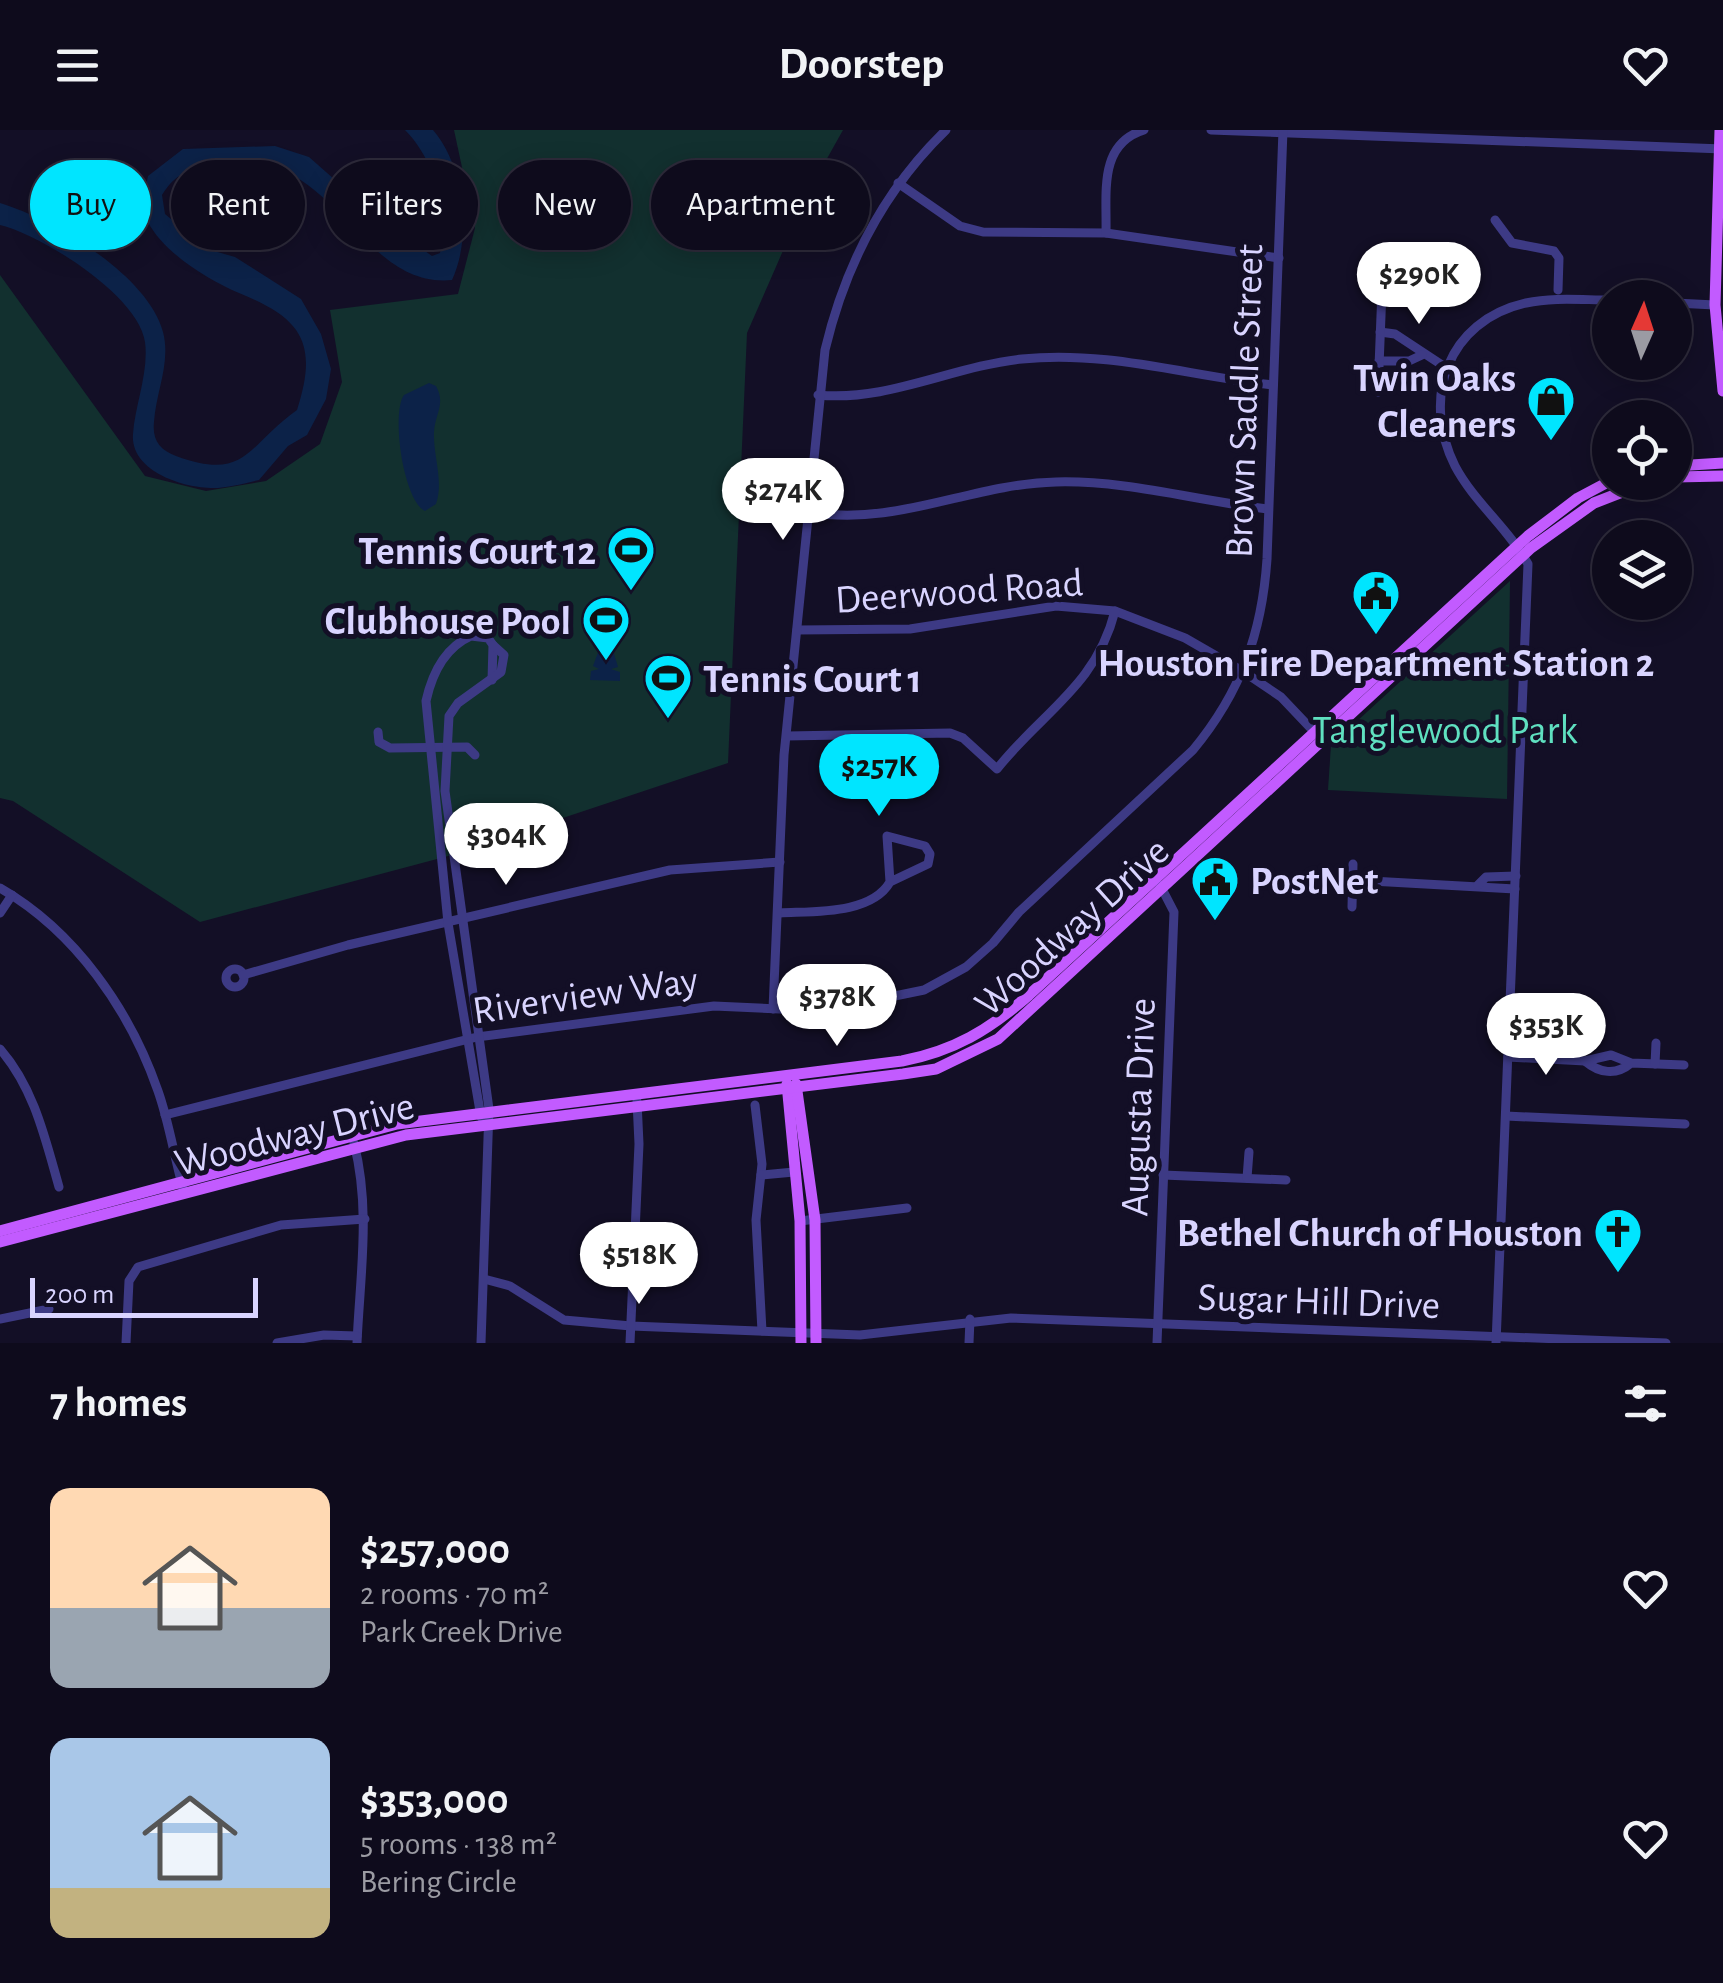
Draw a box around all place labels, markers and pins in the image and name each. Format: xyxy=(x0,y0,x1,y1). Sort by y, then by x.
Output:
pin: $290K xyxy=(1349,242,1489,327)
place label: Twin Oaks Cleaners xyxy=(1353,359,1516,445)
shop icon: Twin Oaks Cleaners xyxy=(1525,374,1577,442)
pin: $274K xyxy=(713,458,853,543)
sports icon: Tennis Court 12 xyxy=(605,524,657,592)
place label: Tennis Court 12 xyxy=(358,532,596,572)
public building icon: Houston Fire Department Station 2 xyxy=(1350,568,1402,636)
sports icon: Clubhouse Pool xyxy=(580,594,632,662)
place label: Clubhouse Pool xyxy=(325,602,571,642)
place label: Houston Fire Department Station 2 xyxy=(1098,644,1654,684)
sports icon: Tennis Court 1 xyxy=(642,652,694,720)
place label: Tennis Court 1 xyxy=(703,660,922,700)
pin: $257K xyxy=(809,734,949,819)
pin: $304K xyxy=(436,803,576,888)
public building icon: PostNet xyxy=(1189,854,1241,922)
place label: PostNet xyxy=(1250,862,1379,902)
pin: $378K xyxy=(767,964,907,1049)
pin: $353K xyxy=(1476,993,1616,1078)
church icon: Bethel Church of Houston xyxy=(1592,1206,1644,1274)
place label: Bethel Church of Houston xyxy=(1177,1214,1583,1254)
pin: $518K xyxy=(569,1222,709,1307)

